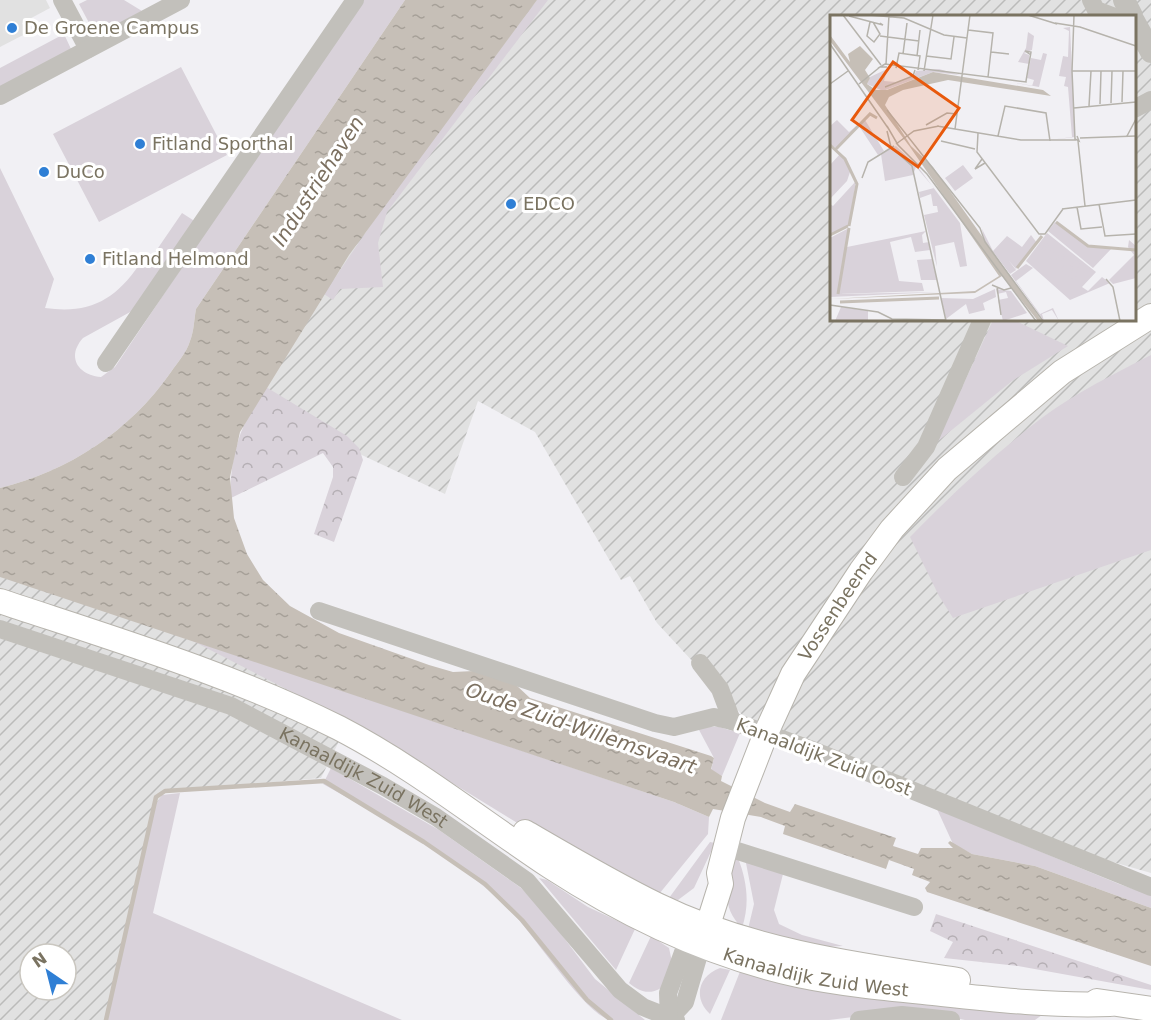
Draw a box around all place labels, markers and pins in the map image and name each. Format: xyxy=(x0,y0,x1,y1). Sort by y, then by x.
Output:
place label: De Groene Campus xyxy=(24,17,199,38)
marker: De Groene Campus xyxy=(5,21,19,35)
place label: Fitland Sporthal xyxy=(152,133,293,154)
marker: Fitland Sporthal xyxy=(133,137,147,151)
place label: DuCo xyxy=(56,161,105,182)
marker: DuCo xyxy=(37,165,51,179)
place label: EDCO xyxy=(523,193,575,214)
marker: EDCO xyxy=(504,197,518,211)
place label: Fitland Helmond xyxy=(102,248,249,269)
marker: Fitland Helmond xyxy=(83,252,97,266)

